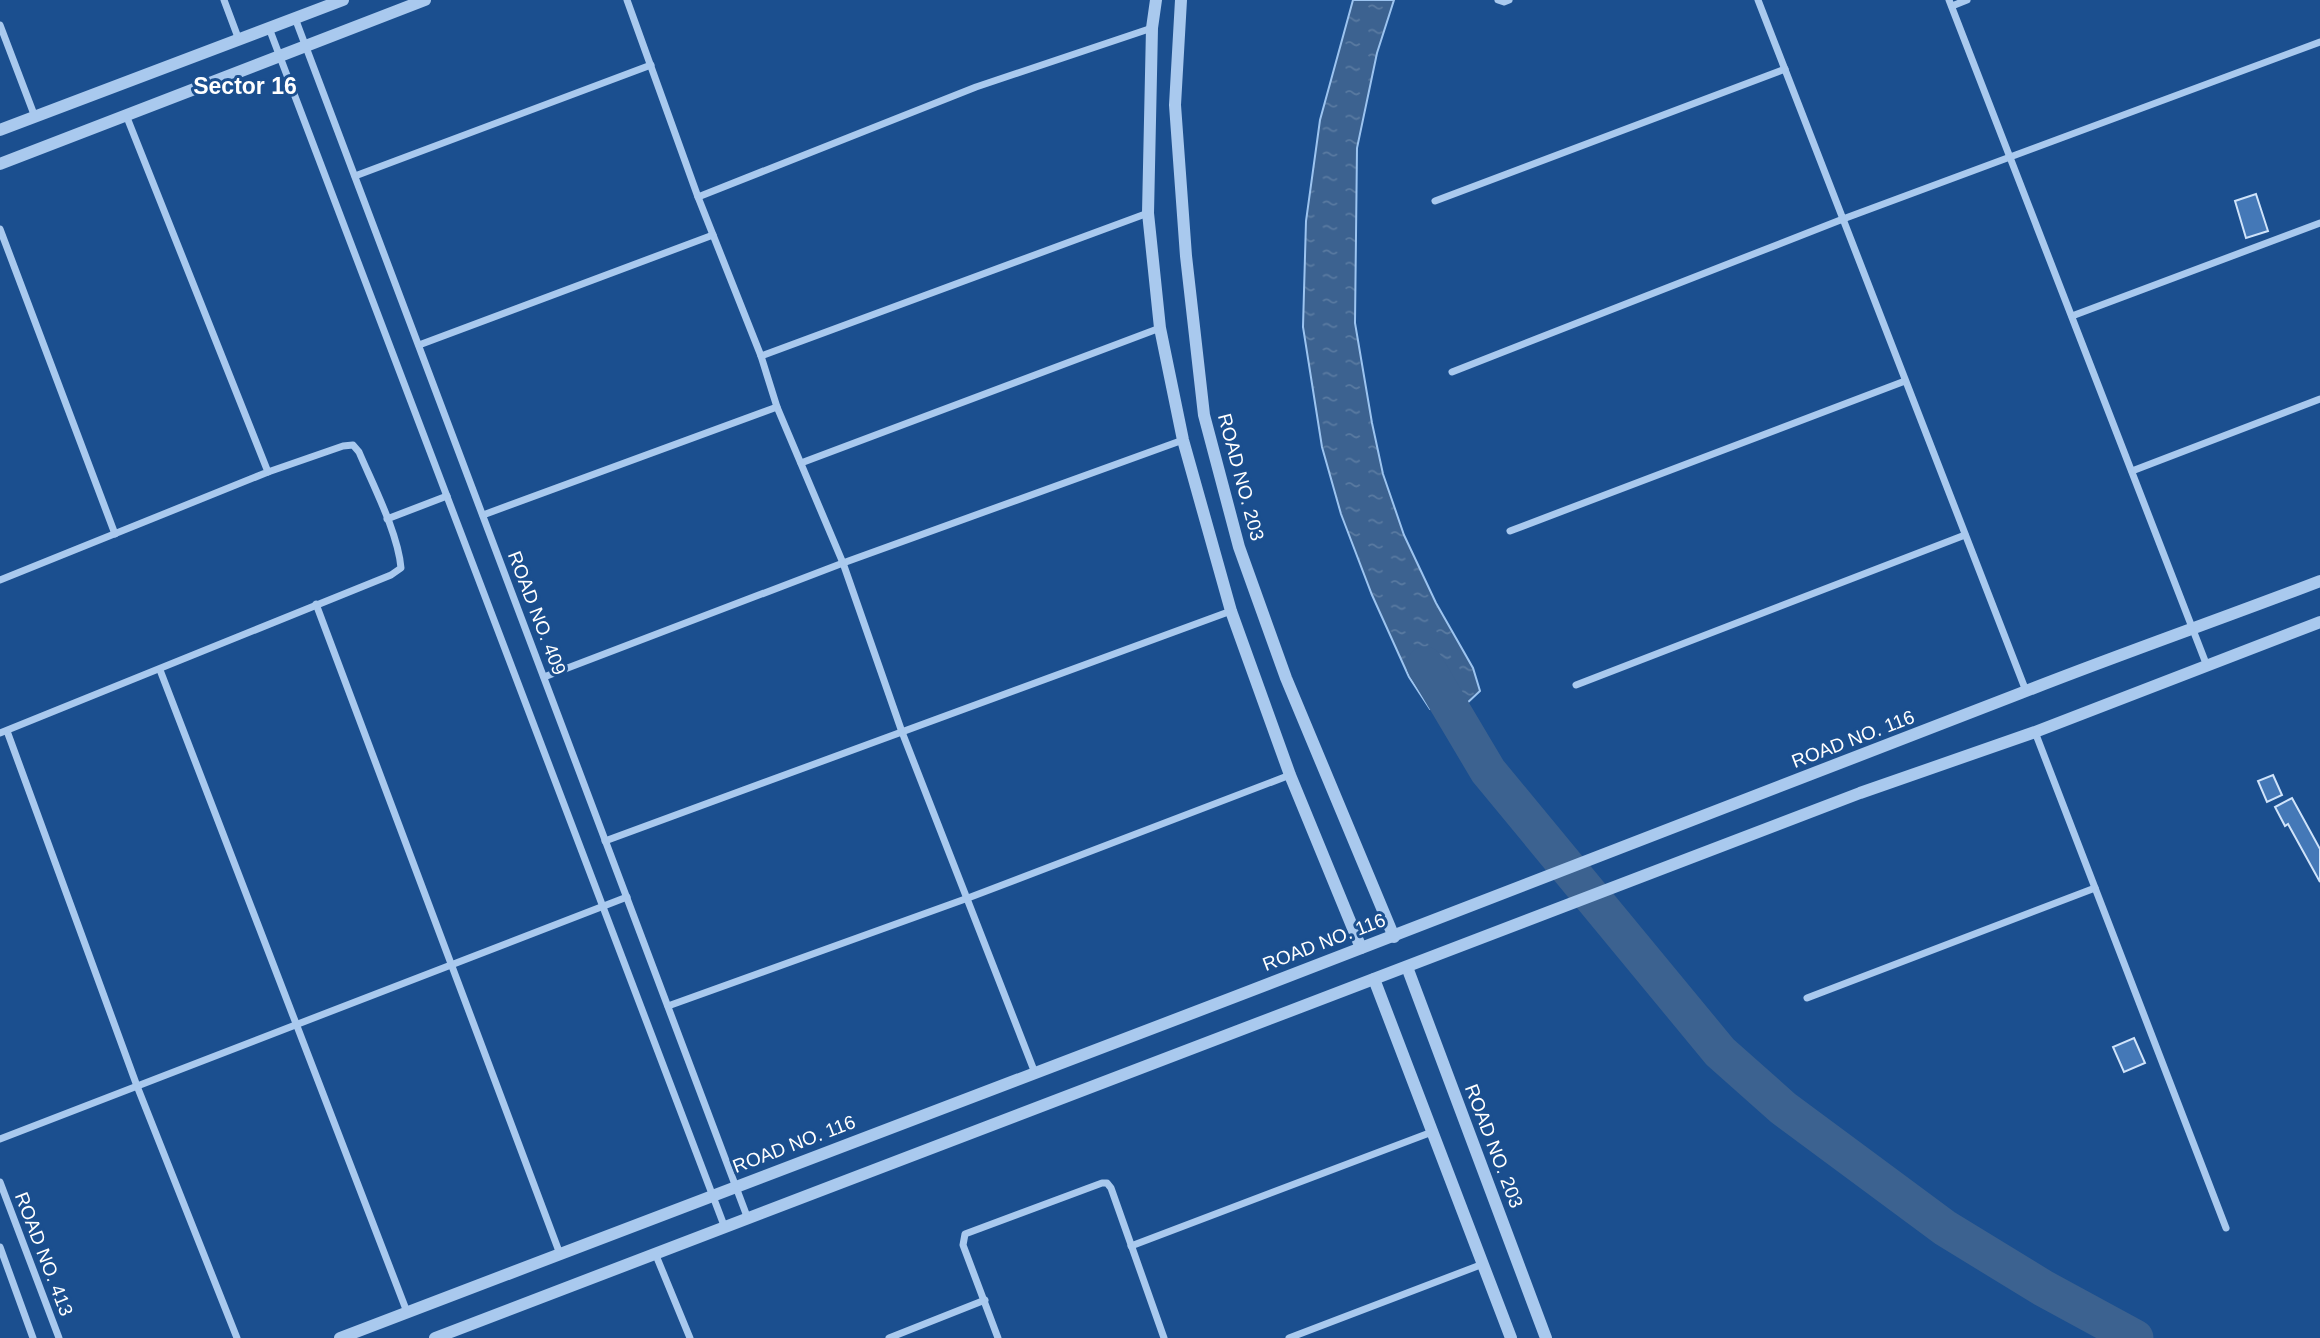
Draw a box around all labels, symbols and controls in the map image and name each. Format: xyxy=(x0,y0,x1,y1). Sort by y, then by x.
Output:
district label: Sector 16 xyxy=(193,73,297,99)
street label: ROAD NO. 203 xyxy=(1214,411,1268,543)
street label: ROAD NO. 409 xyxy=(504,548,570,678)
street label: ROAD NO. 116 xyxy=(1789,706,1917,772)
street label: ROAD NO. 116 xyxy=(1260,909,1388,975)
street label: ROAD NO. 203 xyxy=(1461,1081,1527,1211)
street label: ROAD NO. 116 xyxy=(730,1111,858,1177)
street label: ROAD NO. 413 xyxy=(11,1189,77,1319)

